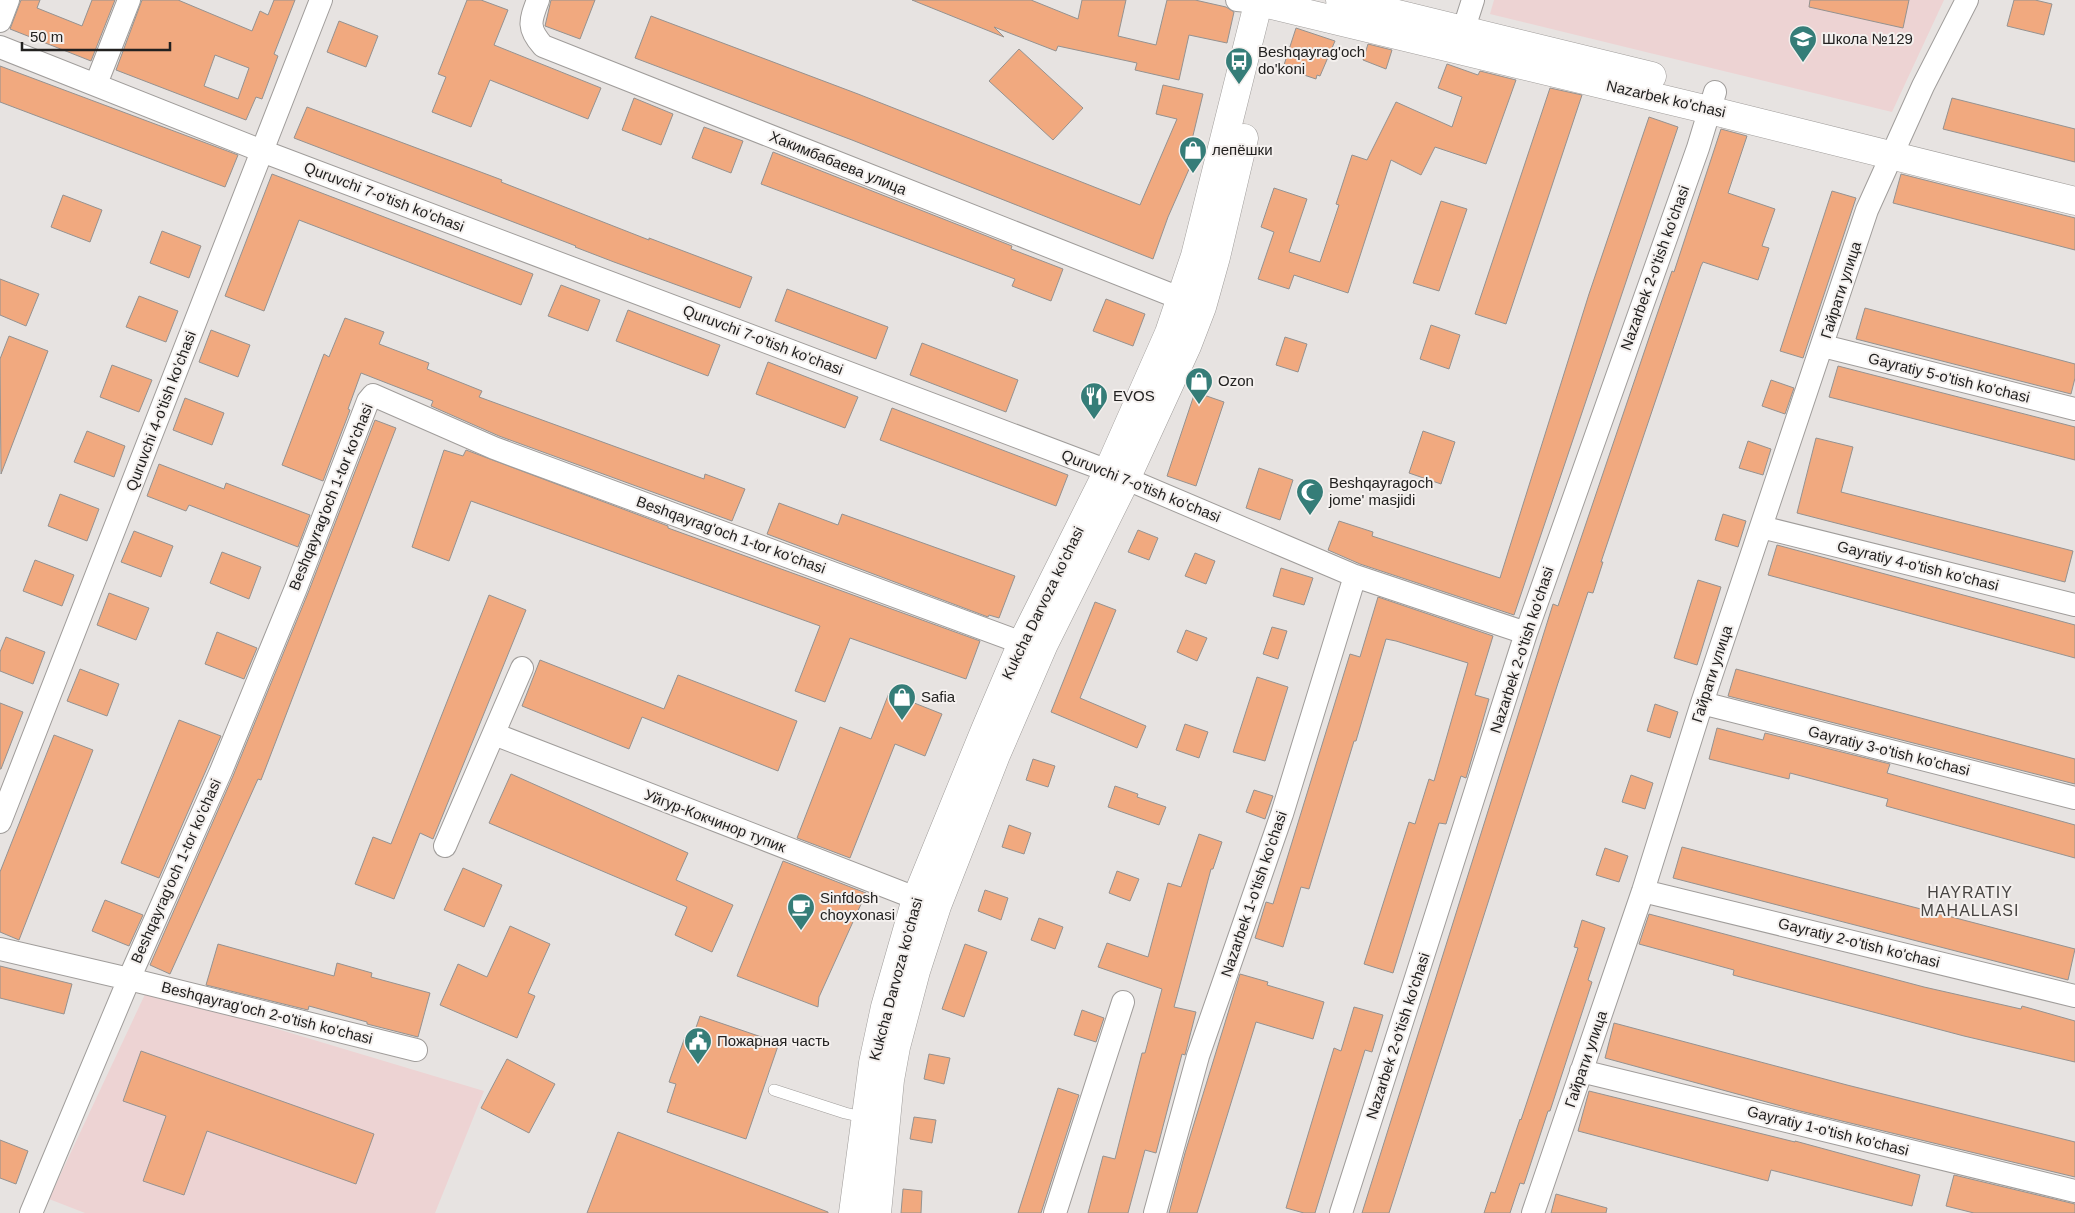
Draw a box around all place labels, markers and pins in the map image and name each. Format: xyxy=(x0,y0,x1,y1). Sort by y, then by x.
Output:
school or university icon: Школа №129 xyxy=(1788,24,1818,63)
place label: Школа №129 xyxy=(1822,30,1913,47)
place label: Beshqayrag'och do'koni xyxy=(1258,43,1365,77)
bus stop icon: Beshqayrag'och do'koni xyxy=(1224,46,1254,85)
shop icon: лепёшки xyxy=(1178,135,1208,174)
place label: лепёшки xyxy=(1212,141,1273,158)
shop icon: Ozon xyxy=(1184,366,1214,405)
place label: Ozon xyxy=(1218,372,1254,389)
restaurant icon: EVOS xyxy=(1079,381,1109,420)
place label: EVOS xyxy=(1113,387,1155,404)
place label: Beshqayragoch jome' masjidi xyxy=(1328,474,1433,508)
mosque icon: Beshqayragoch jome' masjidi xyxy=(1295,477,1325,516)
shop icon: Safia xyxy=(887,682,917,721)
place label: Safia xyxy=(921,688,956,705)
place label: Sinfdosh choyxonasi xyxy=(820,889,895,923)
cafe icon: Sinfdosh choyxonasi xyxy=(786,892,816,931)
public building icon: Пожарная часть xyxy=(683,1026,713,1065)
place label: Пожарная часть xyxy=(717,1032,830,1049)

